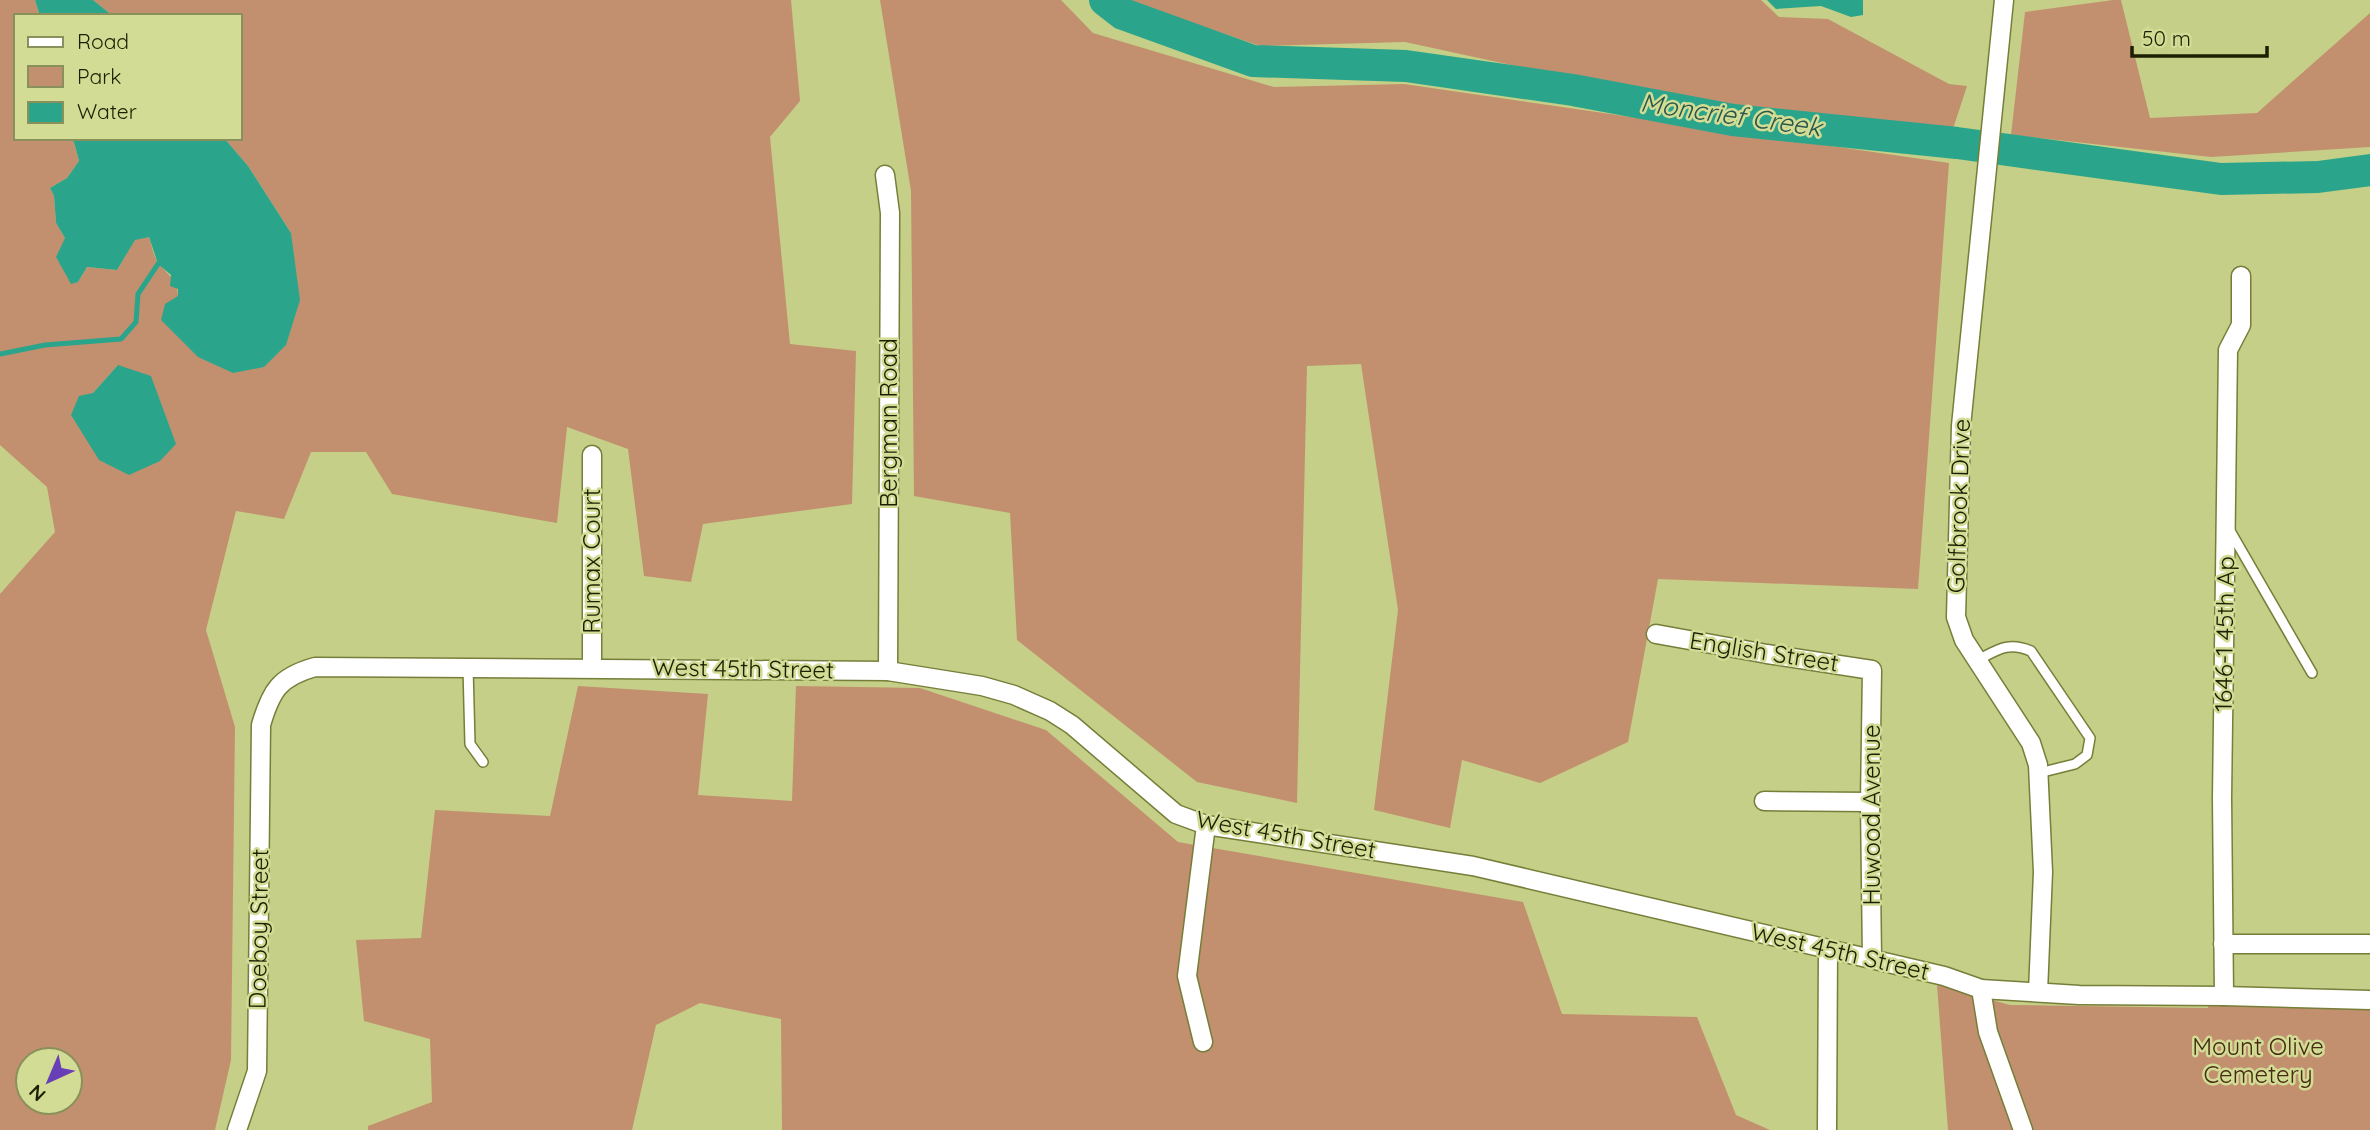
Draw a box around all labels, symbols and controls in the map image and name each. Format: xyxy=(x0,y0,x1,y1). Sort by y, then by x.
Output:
legend xyxy=(14,14,242,140)
scale bar xyxy=(2132,14,2267,58)
text: 50 m xyxy=(2142,25,2191,51)
text: Road xyxy=(77,28,129,54)
text: Park xyxy=(77,63,121,89)
water label: Moncrief Creek xyxy=(1639,85,1826,144)
text: Water xyxy=(77,98,137,124)
street label: Bergman Road xyxy=(873,338,903,508)
street label: Golfbrook Drive xyxy=(1940,418,1976,594)
street label: Rumax Court xyxy=(576,488,606,634)
street label: 1646-1 45th Ap xyxy=(2208,556,2240,712)
street label: English Street xyxy=(1688,624,1841,678)
street label: West 45th Street xyxy=(652,651,834,685)
street label: Huwood Avenue xyxy=(1856,724,1886,906)
street label: West 45th Street xyxy=(1194,803,1378,865)
street label: Doeboy Street xyxy=(242,849,274,1009)
street label: West 45th Street xyxy=(1748,916,1932,986)
park label: Mount Olive Cemetery xyxy=(2192,1031,2324,1089)
north arrow xyxy=(14,1046,84,1116)
text: N xyxy=(24,1080,51,1107)

